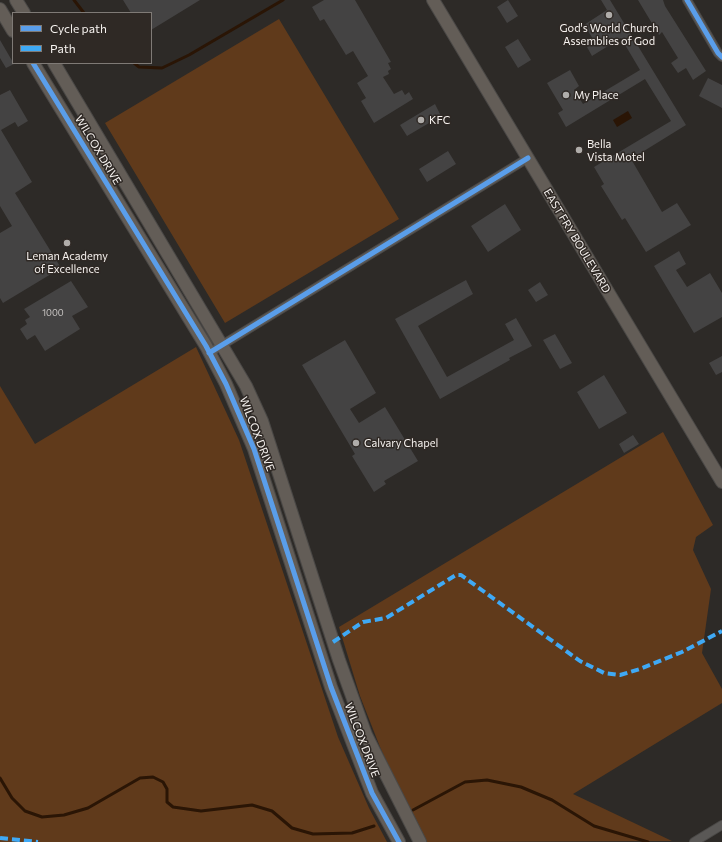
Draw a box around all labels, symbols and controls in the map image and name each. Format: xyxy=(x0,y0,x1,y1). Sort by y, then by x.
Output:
marker: God's World Church Assemblies of God xyxy=(604,10,614,20)
legend xyxy=(12,12,152,64)
text: Cycle path xyxy=(50,21,107,35)
place label: God's World Church Assemblies of God xyxy=(560,21,658,47)
text: Path xyxy=(50,41,76,55)
place label: My Place xyxy=(574,88,619,102)
marker: My Place xyxy=(561,90,571,100)
street label: WILCOX DRIVE xyxy=(72,113,124,187)
place label: KFC xyxy=(429,113,450,127)
marker: KFC xyxy=(416,115,426,125)
place label: Bella Vista Motel xyxy=(587,137,645,163)
marker: Bella Vista Motel xyxy=(574,145,584,155)
street label: EAST FRY BOULEVARD xyxy=(541,187,613,295)
marker: Leman Academy of Excellence xyxy=(62,238,72,248)
place label: Leman Academy of Excellence xyxy=(26,249,108,275)
house number: 1000 xyxy=(42,308,64,318)
street label: WILCOX DRIVE xyxy=(237,395,277,473)
place label: Calvary Chapel xyxy=(364,436,438,450)
marker: Calvary Chapel xyxy=(351,438,361,448)
street label: WILCOX DRIVE xyxy=(342,701,382,779)

